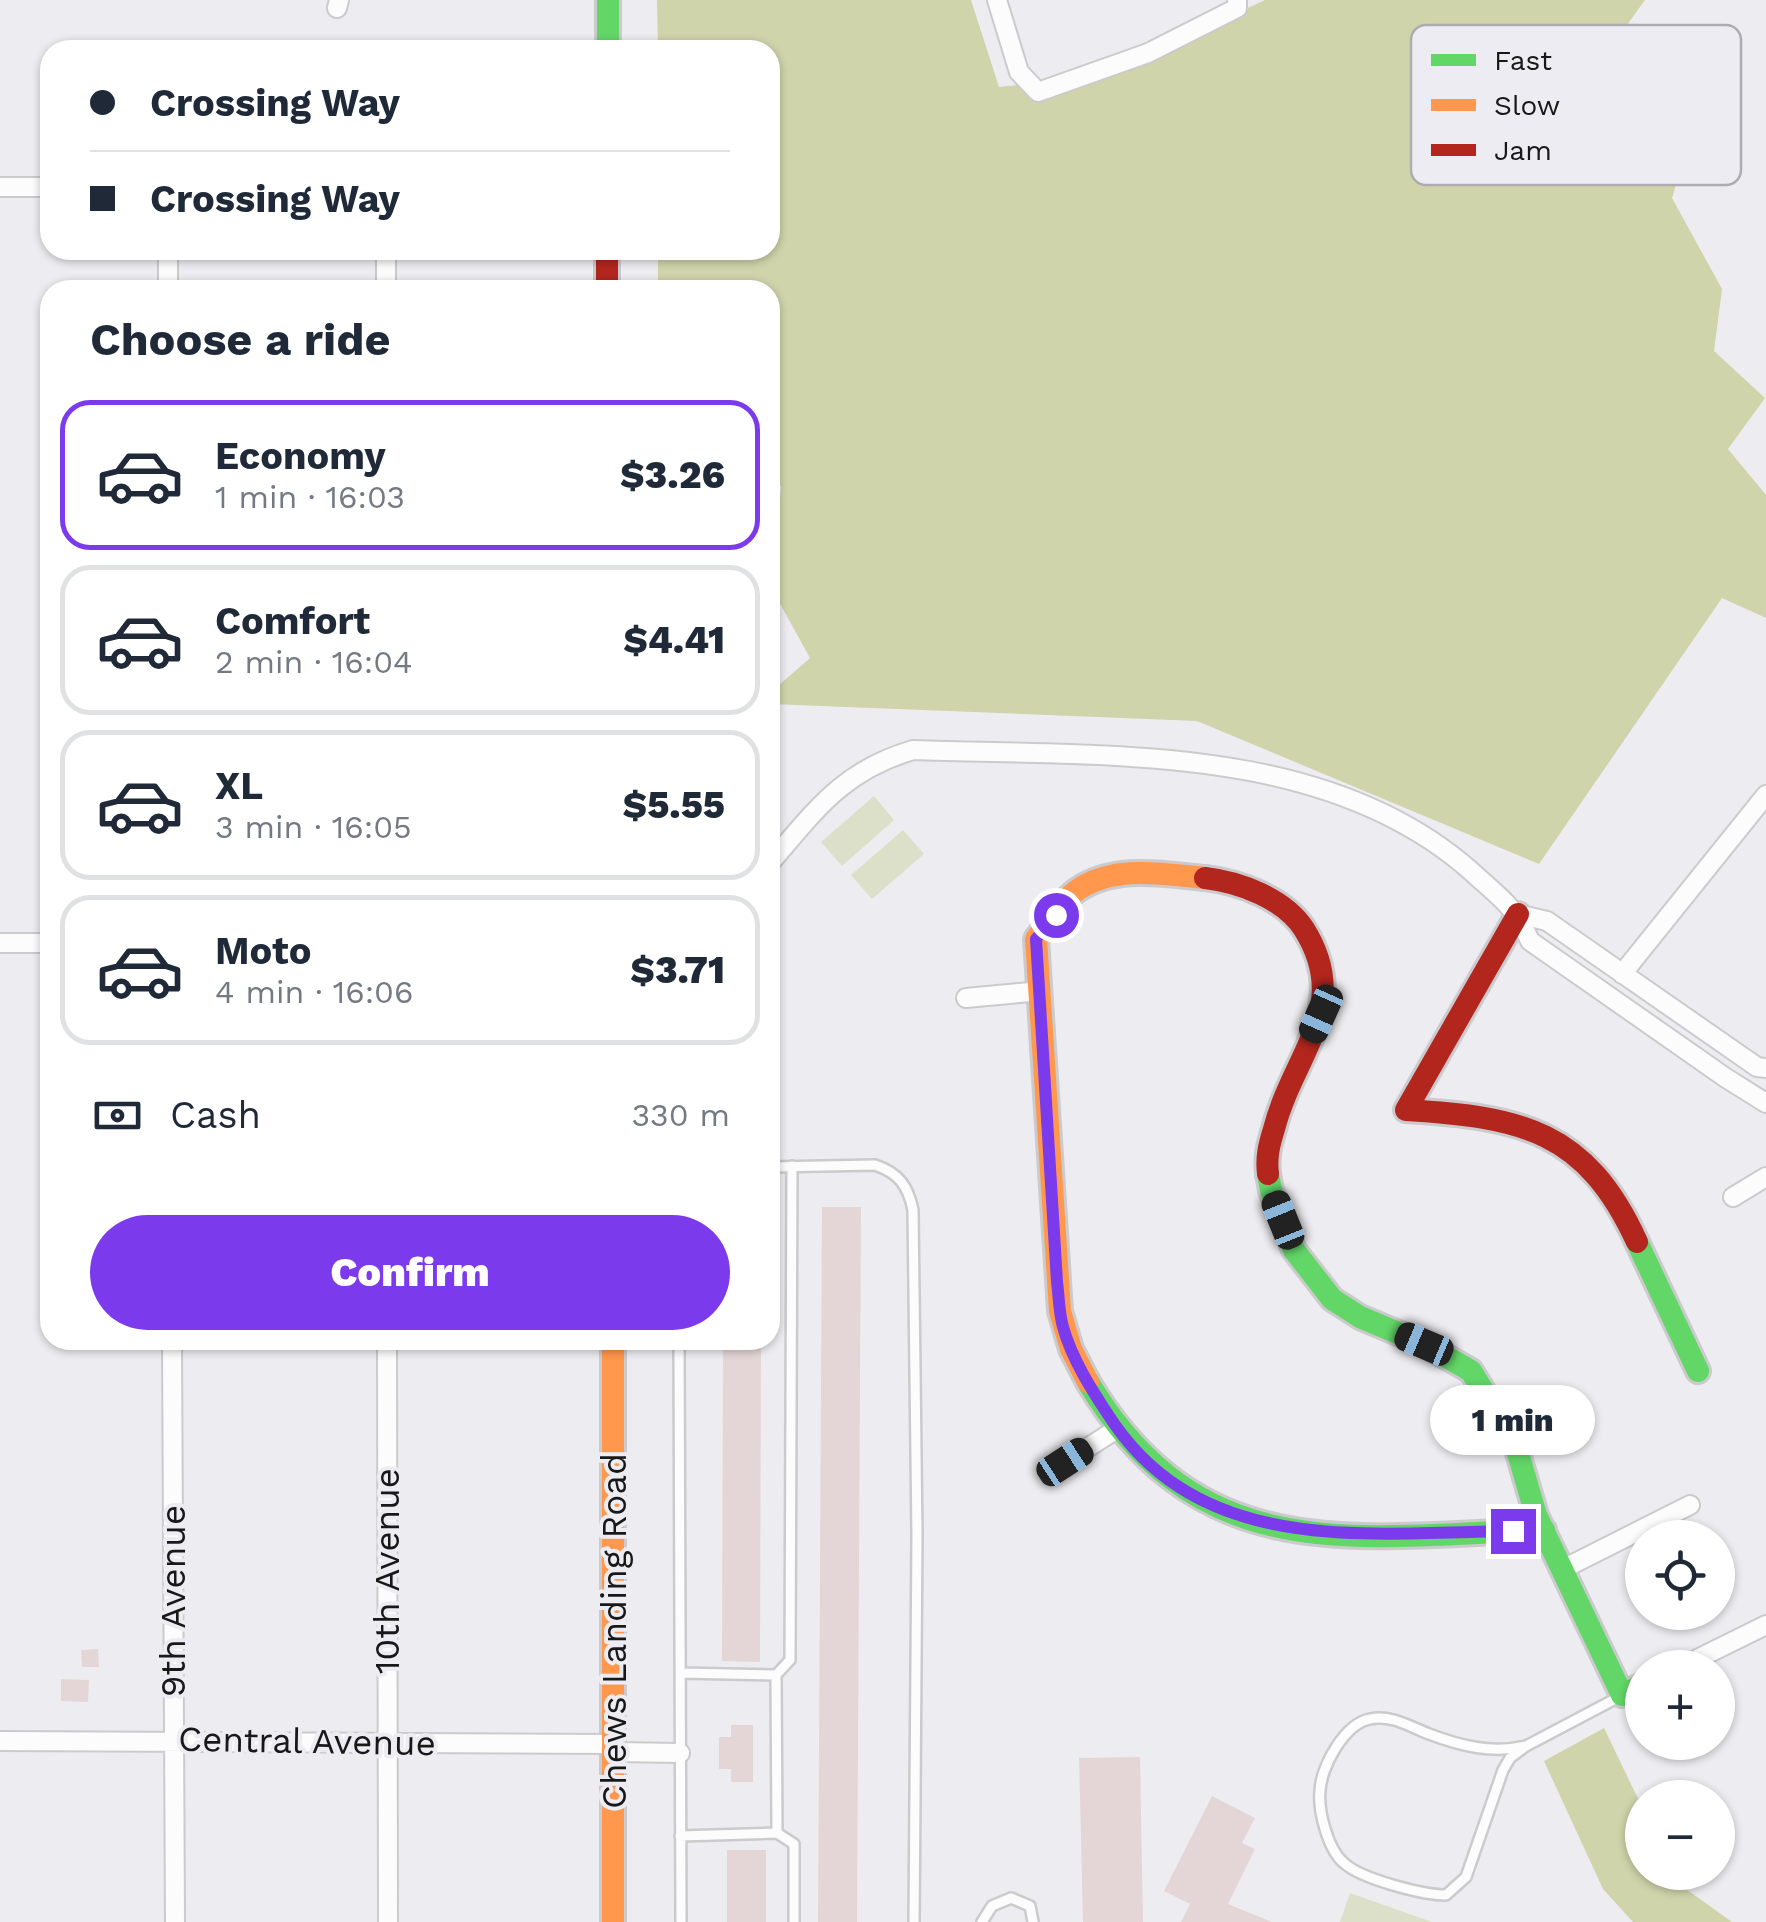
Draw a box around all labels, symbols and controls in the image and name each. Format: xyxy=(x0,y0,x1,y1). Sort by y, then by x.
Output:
legend xyxy=(1411,25,1741,185)
text: Fast xyxy=(1494,44,1552,77)
text: Crossing Way xyxy=(150,81,400,125)
text: Slow xyxy=(1494,89,1560,122)
text: Jam xyxy=(1494,134,1552,167)
text: Crossing Way xyxy=(150,177,400,221)
text: Choose a ride xyxy=(90,313,390,366)
icon: car xyxy=(95,430,185,520)
text: Economy xyxy=(215,434,386,478)
text: $3.26 xyxy=(620,453,725,497)
text: 1 min · 16:03 xyxy=(215,478,405,516)
icon: car xyxy=(95,595,185,685)
text: Comfort xyxy=(215,599,370,643)
text: $4.41 xyxy=(623,618,725,662)
text: 2 min · 16:04 xyxy=(215,643,413,681)
icon: car xyxy=(95,760,185,850)
text: XL xyxy=(215,764,263,808)
text: $5.55 xyxy=(623,783,725,827)
text: 3 min · 16:05 xyxy=(215,808,412,846)
route start xyxy=(1034,893,1079,938)
icon: car xyxy=(95,925,185,1015)
text: Moto xyxy=(215,929,311,973)
text: $3.71 xyxy=(630,948,725,992)
text: 4 min · 16:06 xyxy=(215,973,413,1011)
car xyxy=(1295,980,1347,1048)
icon: cash xyxy=(90,1088,145,1143)
text: Cash xyxy=(170,1093,261,1137)
text: 330 m xyxy=(631,1096,730,1134)
car xyxy=(1258,1187,1308,1253)
button: Confirm xyxy=(90,1215,730,1330)
car xyxy=(1391,1318,1457,1370)
callout: 1 min xyxy=(1430,1386,1596,1456)
text: 1 min xyxy=(1471,1401,1554,1439)
car xyxy=(1032,1433,1098,1491)
street label: Chews Landing Road xyxy=(593,1453,635,1809)
street label: 10th Avenue xyxy=(366,1468,408,1674)
street label: 9th Avenue xyxy=(152,1505,194,1697)
route end xyxy=(1491,1509,1536,1554)
map controls xyxy=(1625,1520,1735,1890)
button: locate xyxy=(1625,1520,1735,1630)
button: + xyxy=(1625,1650,1735,1760)
street label: Central Avenue xyxy=(178,1718,436,1764)
button: − xyxy=(1625,1780,1735,1890)

